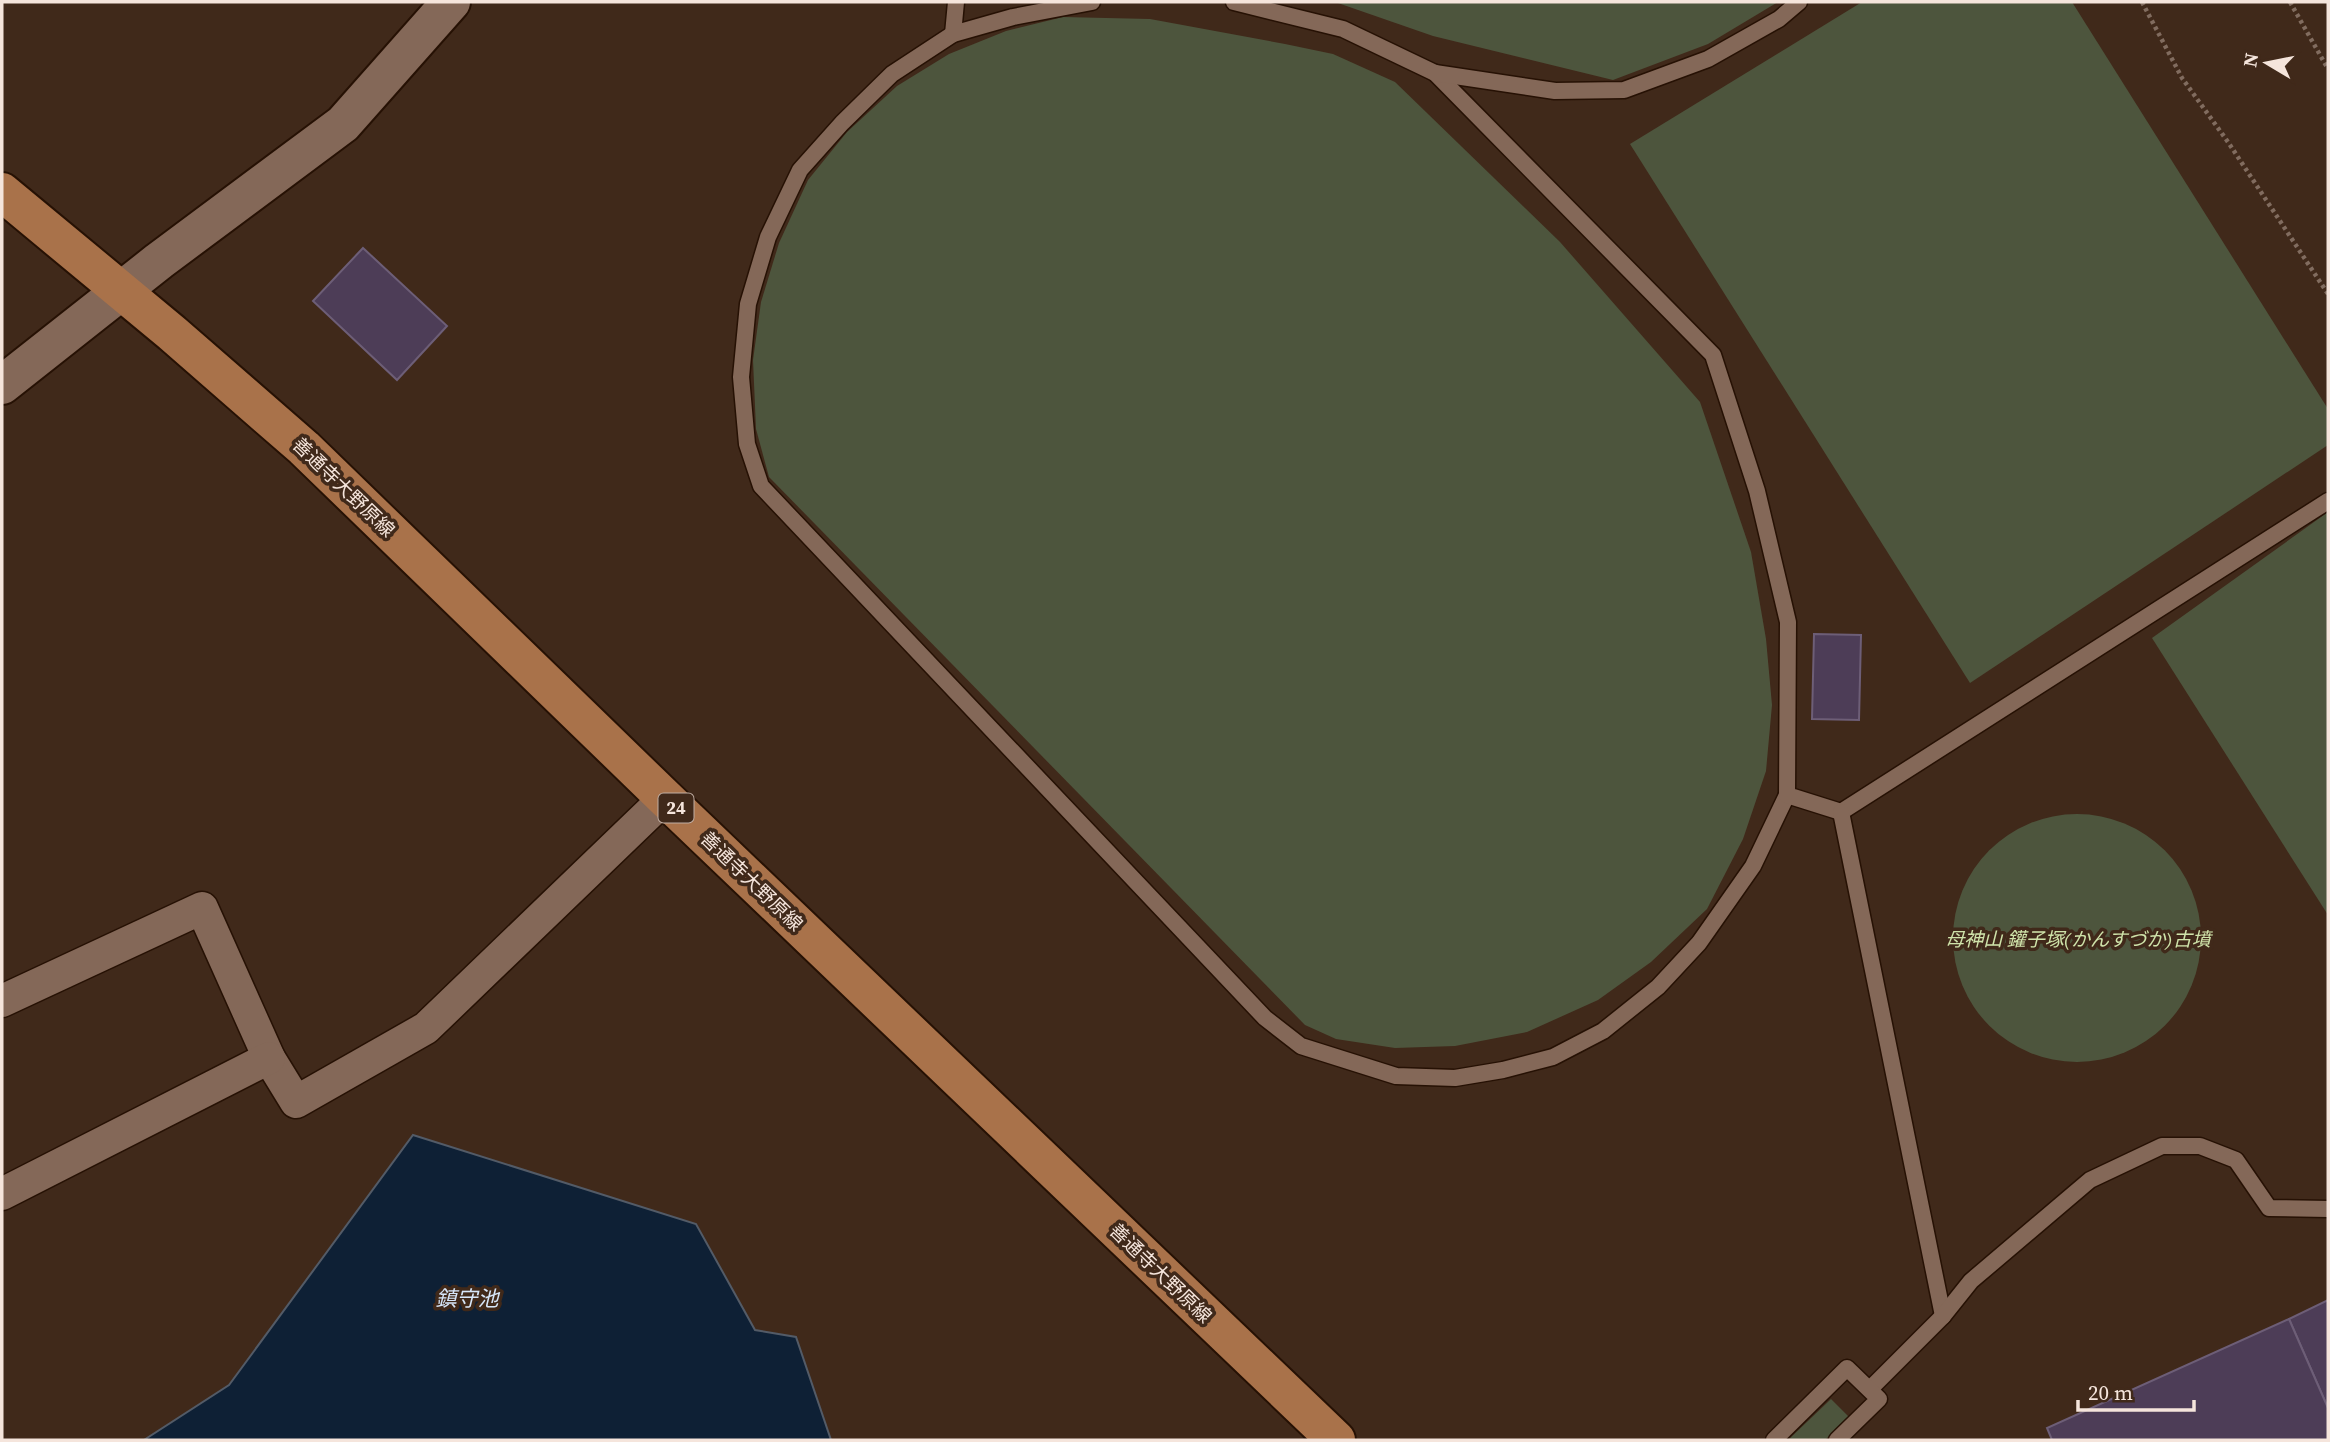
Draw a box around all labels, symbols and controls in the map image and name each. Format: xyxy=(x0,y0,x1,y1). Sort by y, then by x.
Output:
north arrow xyxy=(2232,28,2302,98)
text: N xyxy=(2236,51,2264,69)
street label: 善通寺大野原線 xyxy=(287,431,401,543)
road number: 24 xyxy=(658,794,694,822)
street label: 善通寺大野原線 xyxy=(695,825,809,937)
park label: 母神山 鑵子塚(かんすづか)古墳 xyxy=(1945,926,2214,952)
street label: 善通寺大野原線 xyxy=(1104,1217,1218,1329)
water label: 鎮守池 xyxy=(436,1284,500,1313)
scale bar xyxy=(2078,1368,2194,1412)
text: 20 m xyxy=(2088,1378,2133,1407)

